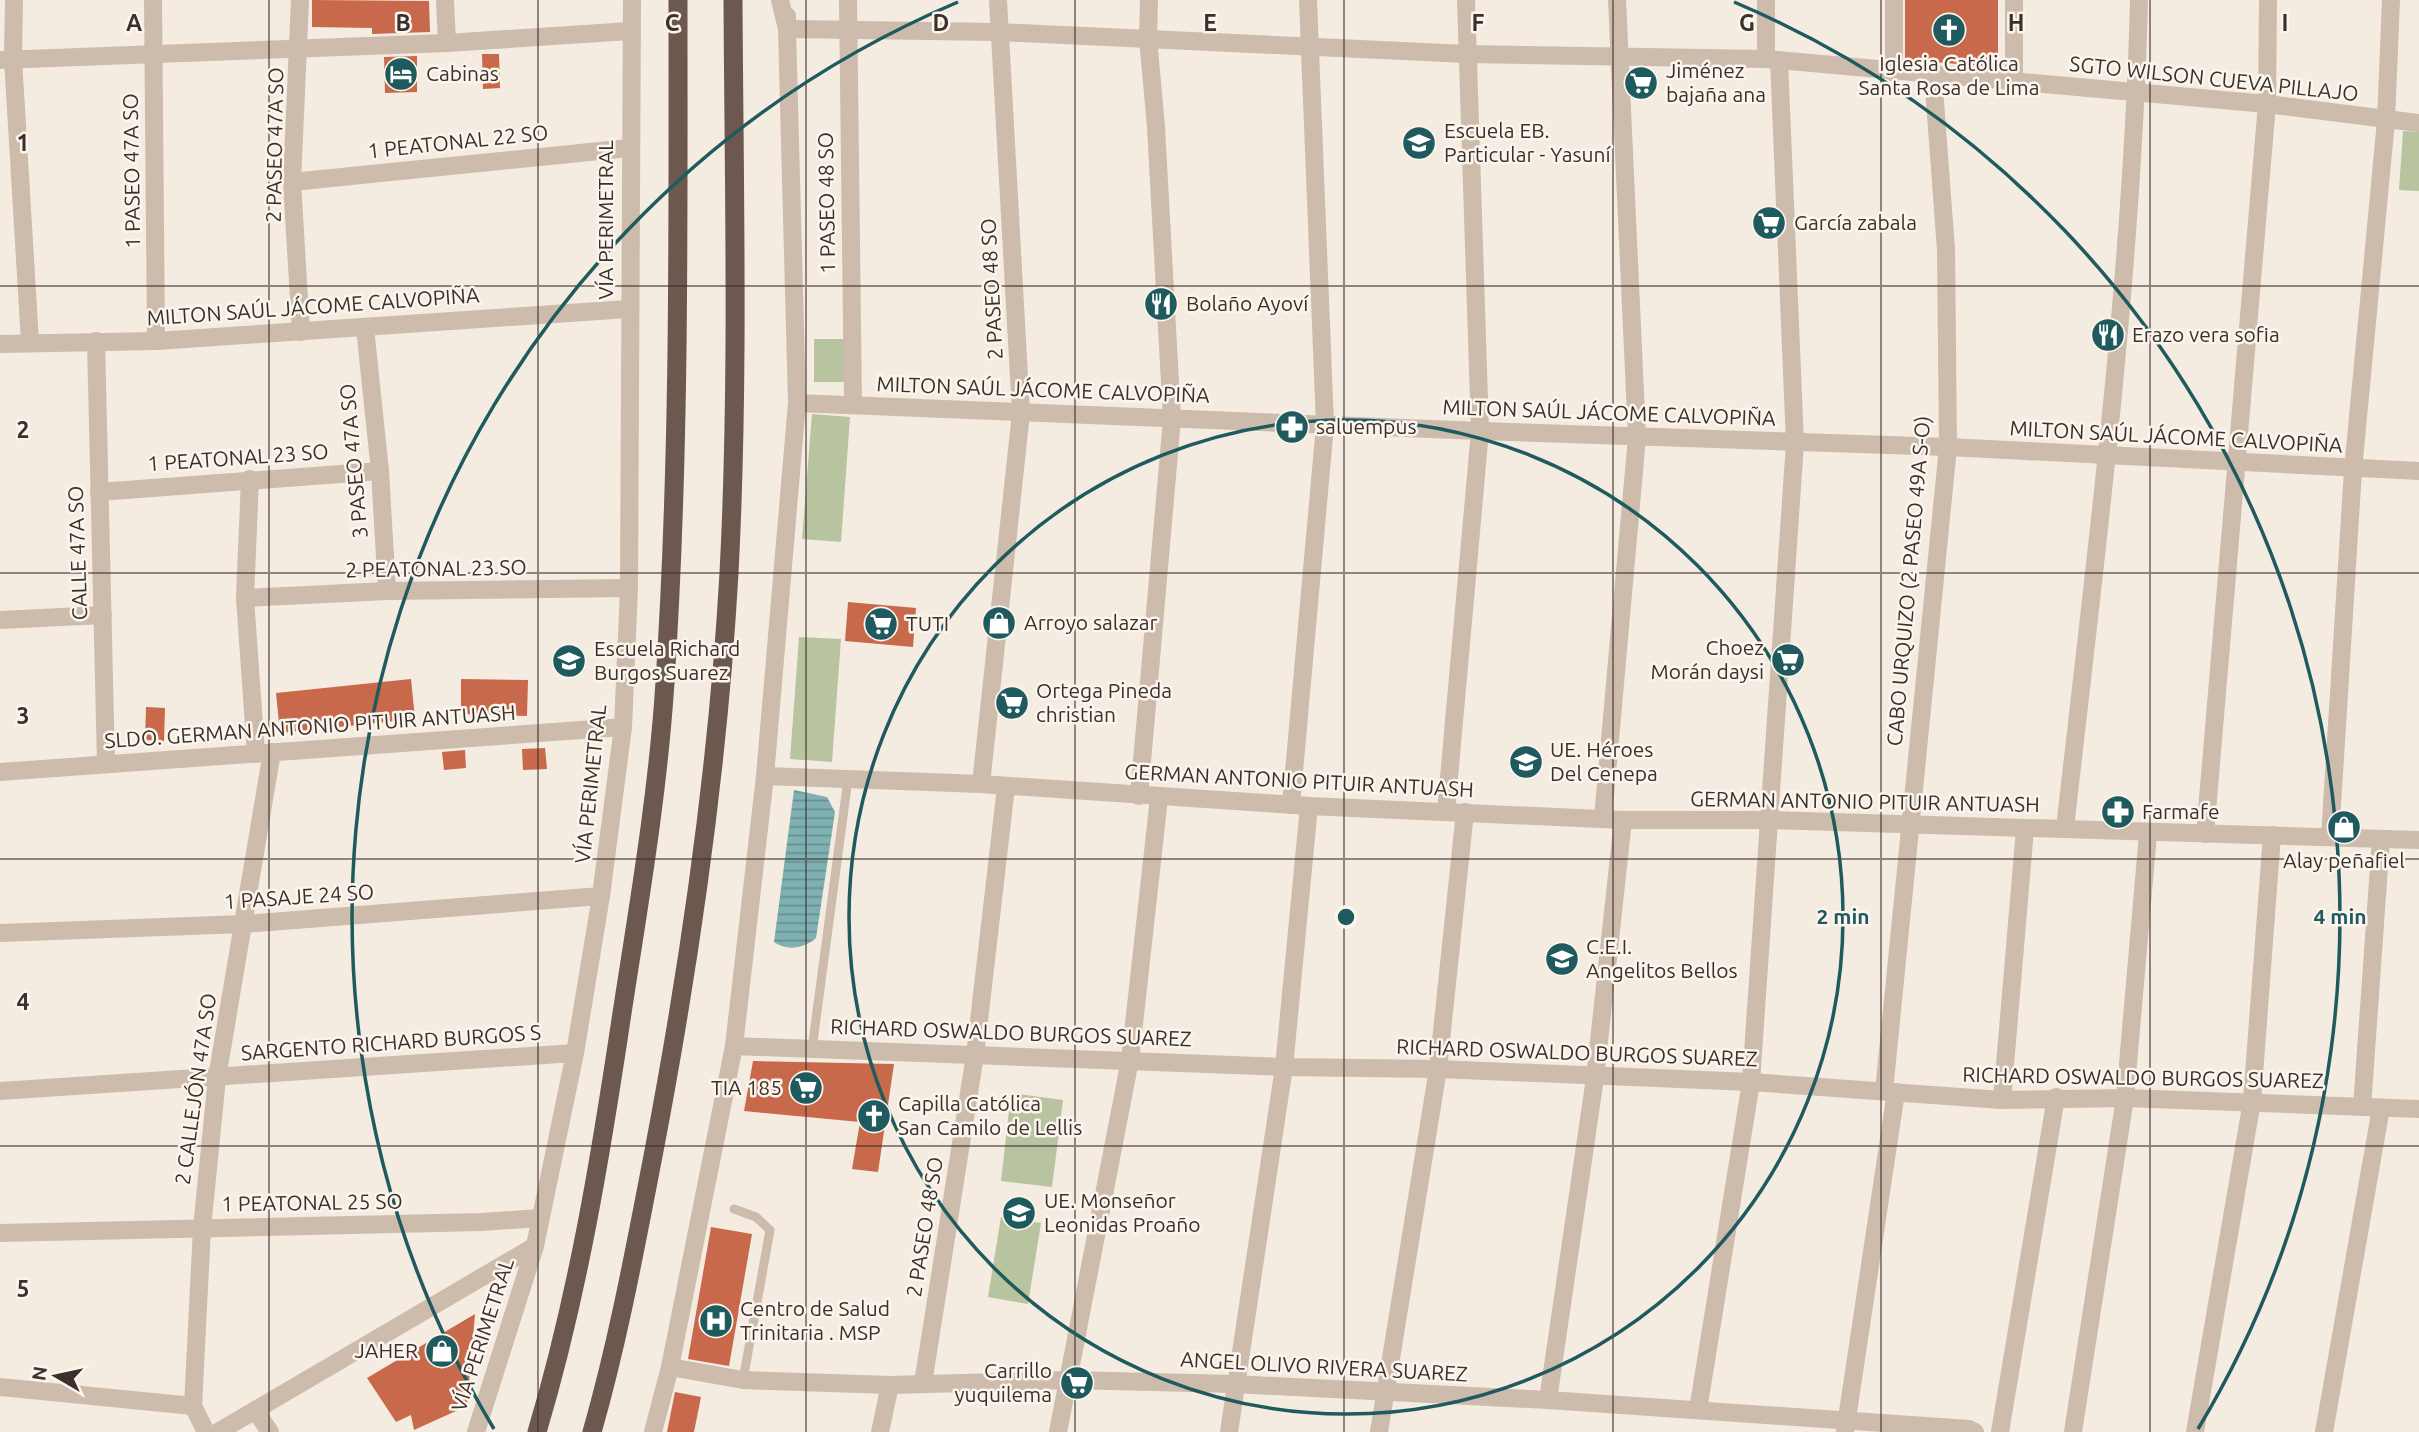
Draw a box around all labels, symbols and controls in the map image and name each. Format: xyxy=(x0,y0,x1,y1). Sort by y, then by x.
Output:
text: A xyxy=(126,10,142,35)
text: B xyxy=(395,10,411,35)
text: C xyxy=(665,10,680,35)
text: D xyxy=(933,10,949,35)
text: E xyxy=(1203,10,1217,35)
text: F xyxy=(1472,10,1485,35)
text: G xyxy=(1739,10,1755,35)
text: H xyxy=(2008,10,2024,35)
text: I xyxy=(2282,10,2288,35)
church icon: Iglesia Católica Santa Rosa de Lima xyxy=(1930,11,1968,49)
place label: Iglesia Católica Santa Rosa de Lima xyxy=(1858,51,2040,99)
street label: SGTO WILSON CUEVA PILLAJO xyxy=(2068,51,2360,105)
hotel icon: Cabinas xyxy=(382,55,420,93)
place label: Jiménez bajaña ana xyxy=(1666,58,1766,106)
place label: Cabinas xyxy=(426,61,499,85)
supermarket icon: Jiménez bajaña ana xyxy=(1622,64,1660,102)
street label: 2 PASEO 47A SO xyxy=(261,67,287,223)
street label: 1 PASEO 47A SO xyxy=(118,93,144,249)
place label: Escuela EB. Particular - Yasuní xyxy=(1444,118,1612,166)
street label: 1 PEATONAL 22 SO xyxy=(366,120,549,162)
school or university icon: Escuela EB. Particular - Yasuní xyxy=(1400,124,1438,162)
text: 1 xyxy=(17,130,29,155)
street label: 1 PASEO 48 SO xyxy=(813,132,839,274)
street label: VÍA PERIMETRAL xyxy=(593,140,617,300)
supermarket icon: García zabala xyxy=(1750,204,1788,242)
place label: García zabala xyxy=(1794,210,1917,234)
street label: 2 PASEO 48 SO xyxy=(975,218,1007,360)
street label: MILTON SAÚL JÁCOME CALVOPIÑA xyxy=(146,282,480,330)
restaurant icon: Bolaño Ayoví xyxy=(1142,285,1180,323)
place label: Bolaño Ayoví xyxy=(1186,291,1309,315)
restaurant icon: Erazo vera sofia xyxy=(2089,316,2127,354)
place label: Erazo vera sofia xyxy=(2132,322,2280,346)
street label: MILTON SAÚL JÁCOME CALVOPIÑA xyxy=(876,371,1210,407)
street label: 3 PASEO 47A SO xyxy=(334,383,372,539)
street label: MILTON SAÚL JÁCOME CALVOPIÑA xyxy=(1442,394,1776,430)
pharmacy icon: saluempus xyxy=(1273,408,1311,446)
place label: saluempus xyxy=(1316,414,1417,438)
street label: CABO URQUIZO (2 PASEO 49A S-O) xyxy=(1882,415,1934,747)
street label: MILTON SAÚL JÁCOME CALVOPIÑA xyxy=(2009,415,2344,457)
text: 2 xyxy=(17,417,29,442)
street label: 1 PEATONAL 23 SO xyxy=(147,439,329,475)
street label: CALLE 47A SO xyxy=(63,485,91,621)
street label: 2 PEATONAL 23 SO xyxy=(345,554,527,582)
shop icon: Arroyo salazar xyxy=(980,604,1018,642)
supermarket icon: TUTI xyxy=(862,605,900,643)
place label: Arroyo salazar xyxy=(1024,610,1158,634)
place label: TUTI xyxy=(906,611,949,635)
place label: Choez Morán daysi xyxy=(1651,635,1764,683)
place label: Escuela Richard Burgos Suarez xyxy=(594,636,740,684)
supermarket icon: Choez Morán daysi xyxy=(1769,641,1807,679)
school or university icon: Escuela Richard Burgos Suarez xyxy=(550,642,588,680)
place label: Ortega Pineda christian xyxy=(1036,678,1172,726)
supermarket icon: Ortega Pineda christian xyxy=(993,684,1031,722)
street label: SLDO. GERMAN ANTONIO PITUIR ANTUASH xyxy=(104,700,516,752)
text: 3 xyxy=(17,703,29,728)
street label: VÍA PERIMETRAL xyxy=(570,703,610,865)
place label: UE. Héroes Del Cenepa xyxy=(1550,737,1658,785)
school or university icon: UE. Héroes Del Cenepa xyxy=(1507,743,1545,781)
street label: GERMAN ANTONIO PITUIR ANTUASH xyxy=(1124,759,1474,801)
street label: GERMAN ANTONIO PITUIR ANTUASH xyxy=(1690,786,2040,816)
pharmacy icon: Farmafe xyxy=(2099,793,2137,831)
place label: Farmafe xyxy=(2142,799,2220,823)
shop icon: Alay peñafiel xyxy=(2325,808,2363,846)
place label: Alay peñafiel xyxy=(2283,848,2405,872)
street label: 1 PASAJE 24 SO xyxy=(223,879,375,913)
text: 2 min xyxy=(1816,904,1870,928)
text: 4 min xyxy=(2313,904,2367,928)
centre of rings xyxy=(1334,905,1358,929)
place label: C.E.I. Angelitos Bellos xyxy=(1586,934,1738,982)
school or university icon: C.E.I. Angelitos Bellos xyxy=(1543,940,1581,978)
text: 4 xyxy=(17,989,30,1014)
street label: 2 CALLEJÓN 47A SO xyxy=(170,992,220,1186)
street label: RICHARD OSWALDO BURGOS SUAREZ xyxy=(830,1014,1192,1050)
street label: SARGENTO RICHARD BURGOS S xyxy=(240,1020,542,1064)
street label: RICHARD OSWALDO BURGOS SUAREZ xyxy=(1396,1034,1758,1070)
street label: RICHARD OSWALDO BURGOS SUAREZ xyxy=(1962,1062,2324,1092)
supermarket icon: TIA 185 xyxy=(787,1069,825,1107)
place label: TIA 185 xyxy=(711,1075,782,1099)
place label: Capilla Católica San Camilo de Lellis xyxy=(898,1091,1082,1139)
church icon: Capilla Católica San Camilo de Lellis xyxy=(855,1097,893,1135)
street label: 2 PASEO 48 SO xyxy=(901,1155,947,1299)
street label: 1 PEATONAL 25 SO xyxy=(221,1188,403,1216)
place label: UE. Monseñor Leonidas Proaño xyxy=(1044,1188,1201,1236)
school or university icon: UE. Monseñor Leonidas Proaño xyxy=(1000,1194,1038,1232)
street label: VÍA PERIMETRAL xyxy=(446,1255,518,1414)
text: 5 xyxy=(17,1276,29,1301)
place label: Centro de Salud Trinitaria . MSP xyxy=(740,1296,890,1344)
hospital icon: Centro de Salud Trinitaria . MSP xyxy=(697,1302,735,1340)
shop icon: JAHER xyxy=(423,1332,461,1370)
place label: JAHER xyxy=(355,1338,418,1362)
north arrow xyxy=(21,1341,91,1411)
street label: ANGEL OLIVO RIVERA SUAREZ xyxy=(1180,1346,1469,1386)
place label: Carrillo yuquilema xyxy=(954,1358,1052,1406)
supermarket icon: Carrillo yuquilema xyxy=(1058,1364,1096,1402)
text: N xyxy=(27,1365,51,1382)

